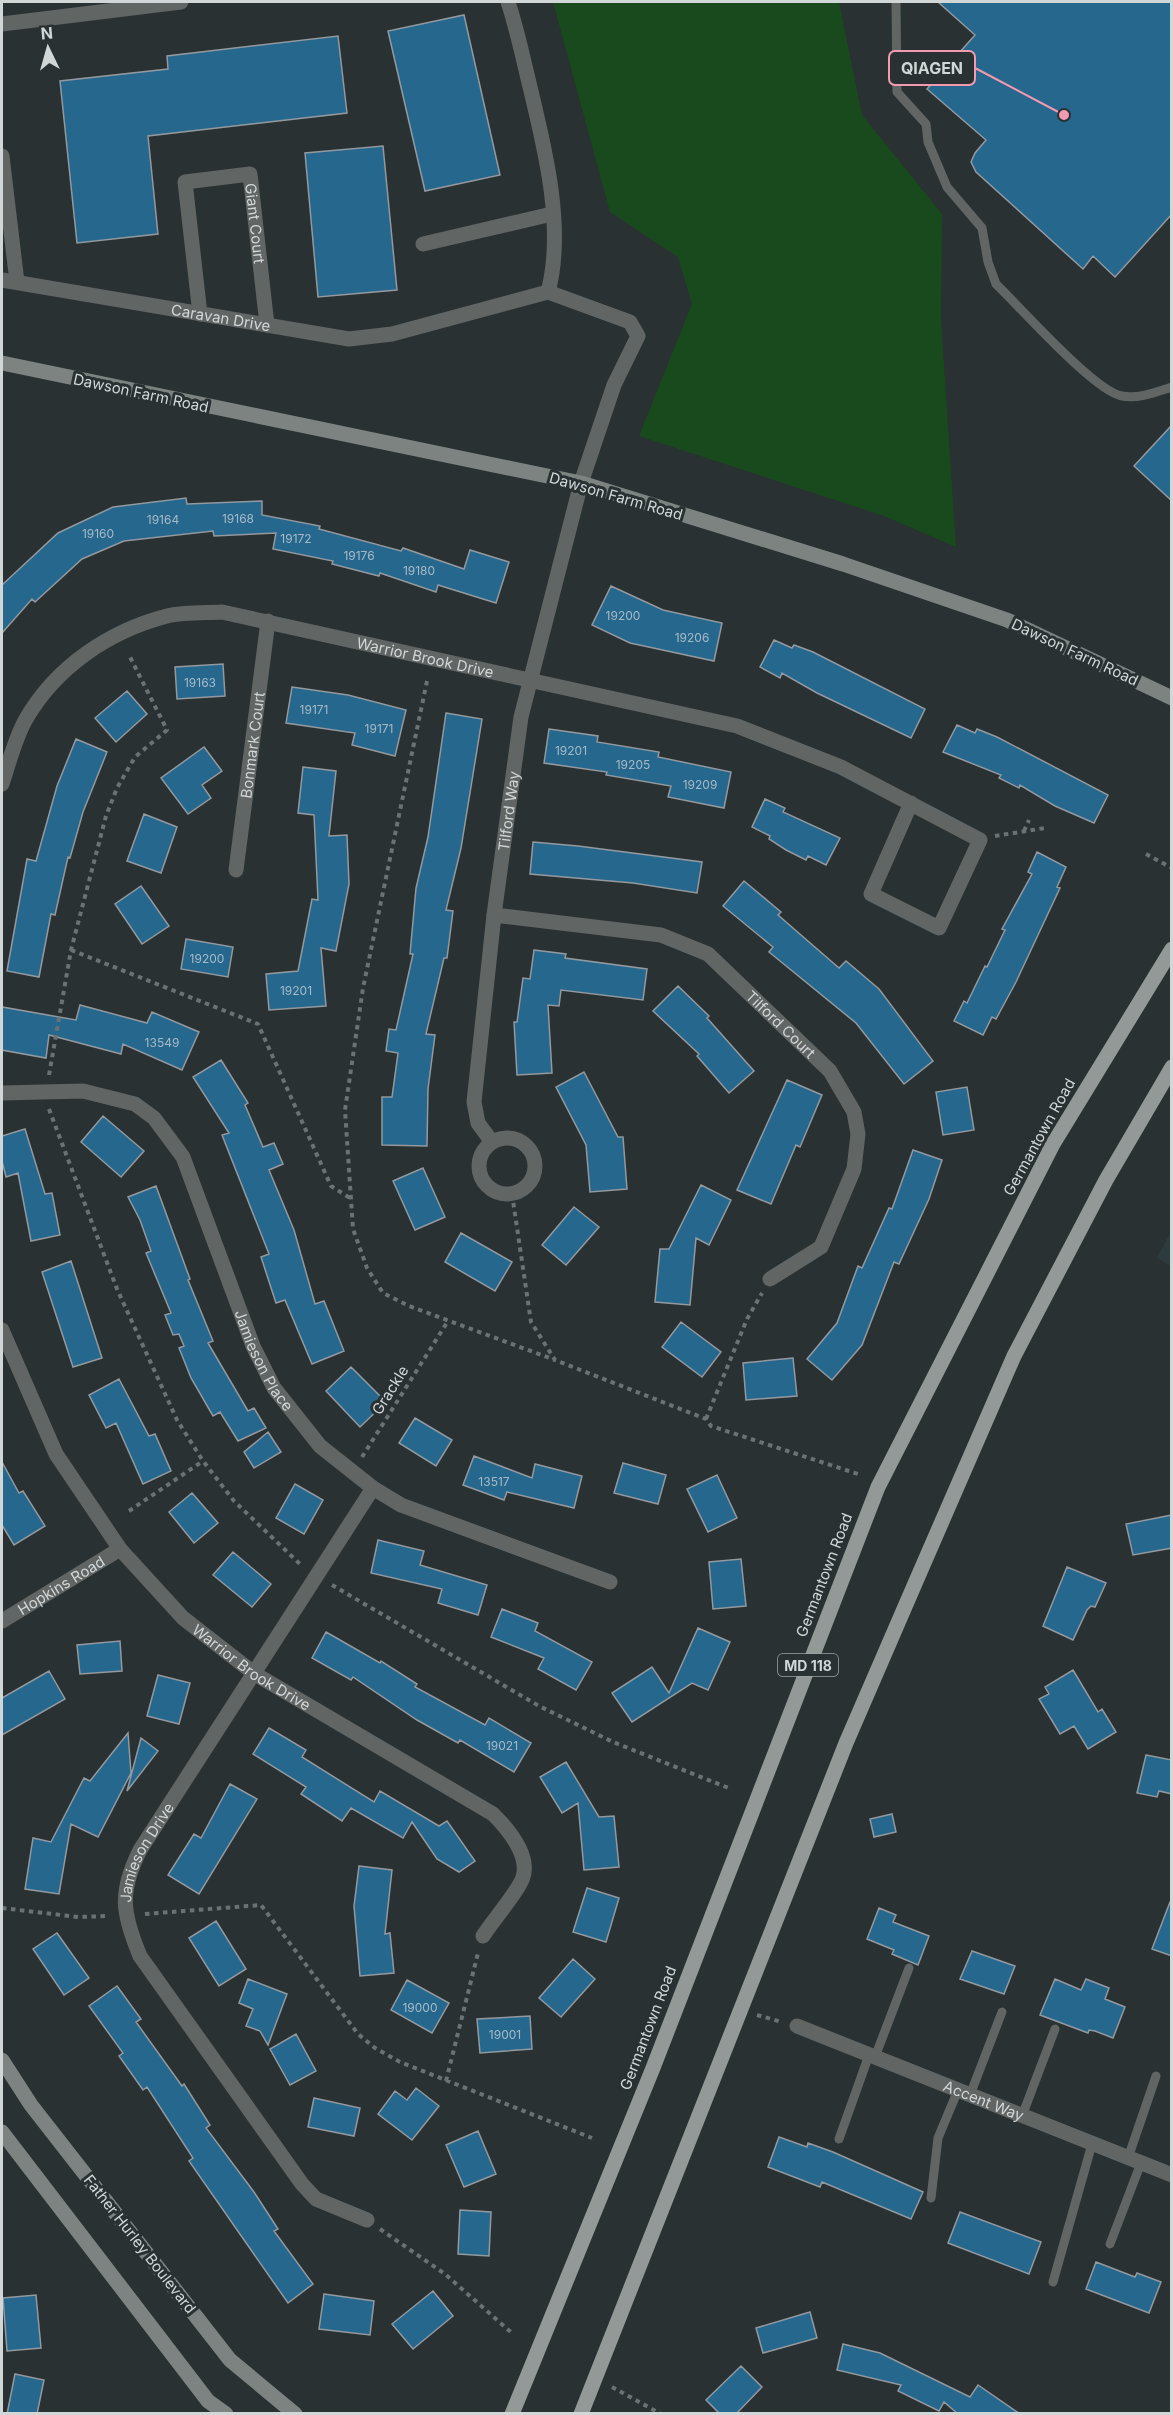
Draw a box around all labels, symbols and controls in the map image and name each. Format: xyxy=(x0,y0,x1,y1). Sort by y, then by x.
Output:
north arrow xyxy=(18,18,78,78)
text: N xyxy=(40,23,54,44)
callout: QIAGEN xyxy=(889,51,975,85)
text: QIAGEN xyxy=(901,58,963,78)
street label: Giant Court xyxy=(242,182,270,265)
street label: Caravan Drive xyxy=(170,299,272,335)
street label: Dawson Farm Road xyxy=(72,369,210,417)
street label: Dawson Farm Road xyxy=(547,468,685,524)
house number: 19168 xyxy=(222,511,254,526)
house number: 19164 xyxy=(147,512,179,527)
house number: 19160 xyxy=(82,526,114,541)
house number: 19172 xyxy=(280,531,312,546)
house number: 19176 xyxy=(343,548,375,563)
house number: 19180 xyxy=(403,563,435,578)
house number: 19200 xyxy=(606,608,640,623)
street label: Dawson Farm Road xyxy=(1009,614,1141,690)
house number: 19206 xyxy=(675,630,709,645)
street label: Warrior Brook Drive xyxy=(355,633,496,681)
house number: 19163 xyxy=(184,675,216,690)
street label: Bonmark Court xyxy=(236,691,268,799)
house number: 19171 xyxy=(300,702,328,717)
house number: 19171 xyxy=(365,721,393,736)
house number: 19201 xyxy=(555,743,587,758)
house number: 19205 xyxy=(616,757,650,772)
street label: Tilford Way xyxy=(493,769,523,852)
house number: 19209 xyxy=(683,777,717,792)
house number: 19200 xyxy=(190,951,224,966)
house number: 19201 xyxy=(280,983,312,998)
street label: Tilford Court xyxy=(742,986,820,1062)
house number: 13549 xyxy=(145,1035,179,1050)
street label: Germantown Road xyxy=(999,1075,1079,1199)
street label: Jamieson Place xyxy=(231,1307,298,1415)
street label: Grackle xyxy=(368,1362,412,1418)
house number: 13517 xyxy=(478,1474,510,1489)
street label: Germantown Road xyxy=(792,1510,856,1640)
street label: Hopkins Road xyxy=(14,1551,108,1619)
street label: Warrior Brook Drive xyxy=(189,1620,314,1714)
road number: MD 118 xyxy=(778,1654,838,1676)
house number: 19021 xyxy=(486,1738,518,1753)
street label: Jamieson Drive xyxy=(116,1799,178,1903)
street label: Germantown Road xyxy=(616,1963,680,2093)
house number: 19000 xyxy=(402,2000,438,2015)
house number: 19001 xyxy=(489,2027,521,2042)
street label: Accent Way xyxy=(941,2076,1027,2125)
street label: Father Hurley Boulevard xyxy=(80,2171,200,2317)

